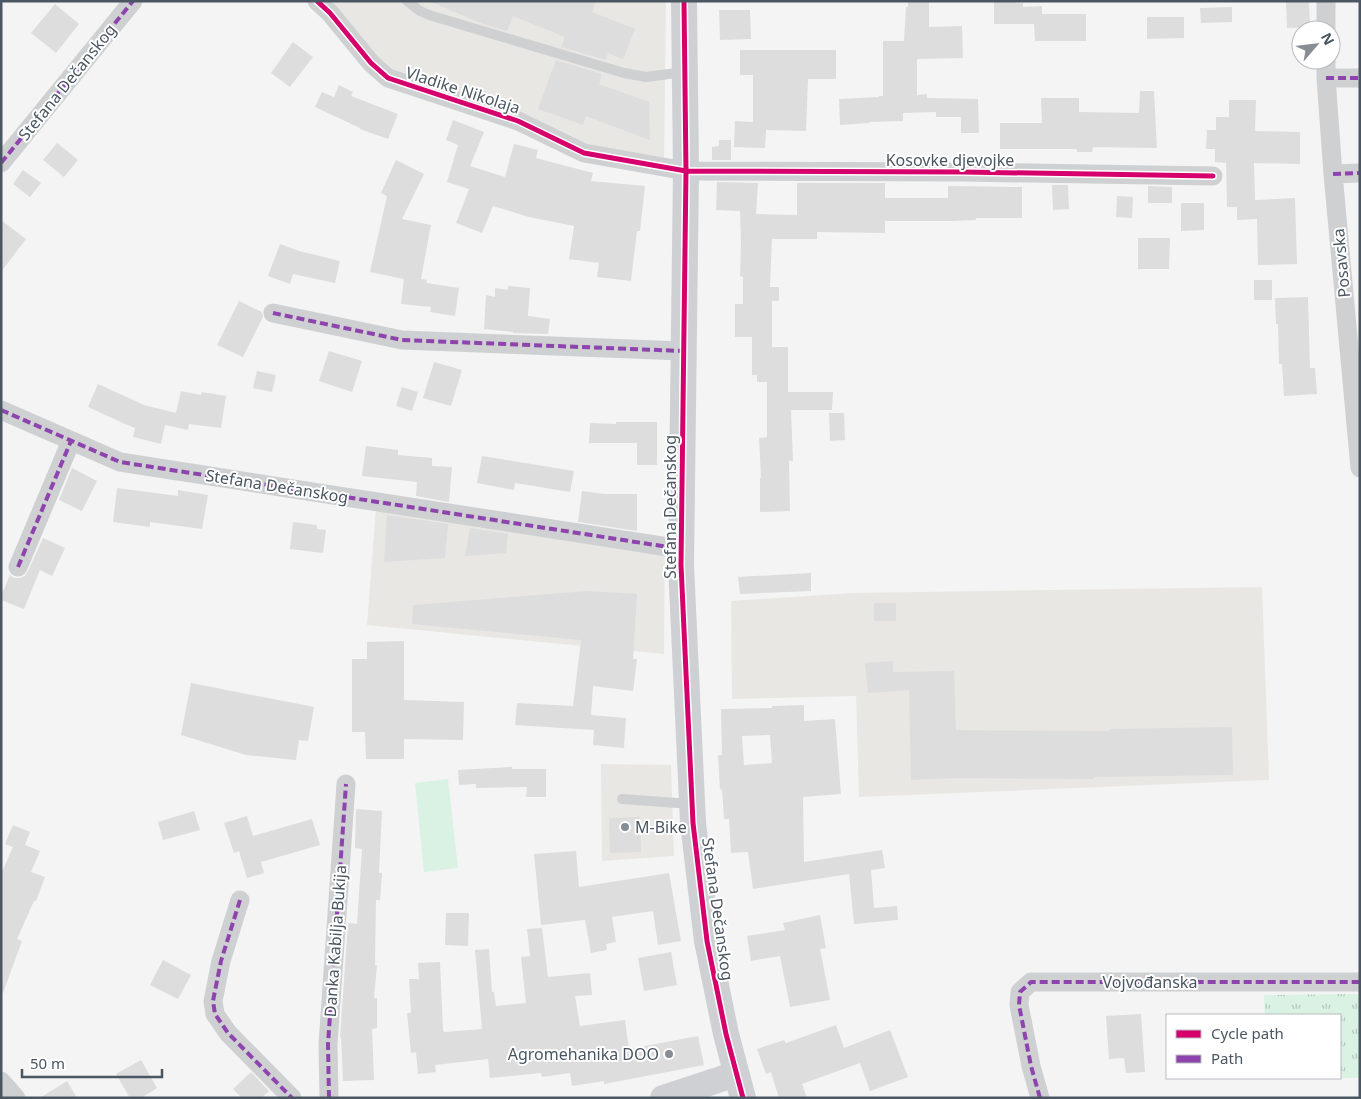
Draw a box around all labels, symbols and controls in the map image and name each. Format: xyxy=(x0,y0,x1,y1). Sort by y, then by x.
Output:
street label: Stefana Dečanskog xyxy=(13,19,121,145)
north arrow xyxy=(1291,20,1341,70)
text: N xyxy=(1317,29,1339,48)
street label: Vladike Nikolaja xyxy=(403,61,523,119)
street label: Kosovke djevojke xyxy=(886,149,1014,171)
street label: Posavska xyxy=(1327,228,1355,298)
street label: Stefana Dečanskog xyxy=(659,435,681,579)
street label: Stefana Dečanskog xyxy=(204,464,350,508)
place label: M-Bike xyxy=(635,816,687,838)
marker: M-Bike xyxy=(619,821,631,833)
street label: Stefana Dečanskog xyxy=(697,836,739,982)
street label: Danka Kabilja Bukija xyxy=(319,864,351,1018)
street label: Vojvođanska xyxy=(1103,971,1197,993)
legend xyxy=(1166,1014,1341,1079)
text: Cycle path xyxy=(1211,1023,1284,1043)
place label: Agromehanika DOO xyxy=(508,1043,659,1065)
scale bar xyxy=(22,1046,162,1078)
marker: Agromehanika DOO xyxy=(663,1048,675,1060)
text: Path xyxy=(1211,1048,1243,1068)
text: 50 m xyxy=(30,1053,65,1073)

